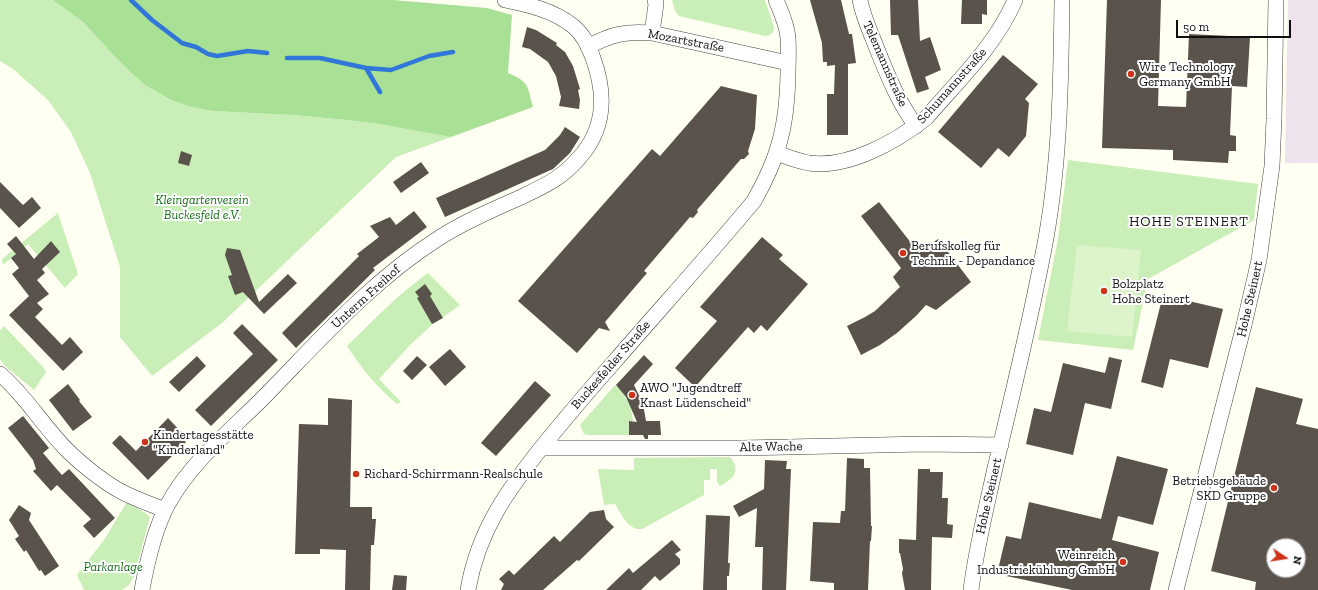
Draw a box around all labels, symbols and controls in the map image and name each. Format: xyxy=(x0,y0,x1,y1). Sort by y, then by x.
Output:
scale bar xyxy=(1178,12,1293,38)
street label: Telemannstraße xyxy=(859,19,911,109)
text: 50 m xyxy=(1183,20,1209,34)
street label: Mozartstraße xyxy=(647,26,725,56)
street label: Schumannstraße xyxy=(914,45,990,127)
place label: Wire Technology Germany GmbH xyxy=(1139,59,1234,90)
marker: Wire Technology Germany GmbH xyxy=(1126,69,1136,79)
park label: Kleingartenverein Buckesfeld e.V. xyxy=(155,192,249,223)
district label: HOHE STEINERT xyxy=(1129,214,1249,230)
place label: Berufskolleg für Technik - Depandance xyxy=(911,238,1035,269)
marker: Berufskolleg für Technik - Depandance xyxy=(898,248,908,258)
street label: Hohe Steinert xyxy=(1234,259,1266,339)
street label: Unterm Freihof xyxy=(328,262,404,332)
place label: Bolzplatz Hohe Steinert xyxy=(1112,276,1190,307)
marker: Bolzplatz Hohe Steinert xyxy=(1099,286,1109,296)
street label: Buckesfelder Straße xyxy=(568,317,654,413)
place label: AWO "Jugendtreff Knast Lüdenscheid" xyxy=(640,380,751,411)
marker: AWO "Jugendtreff Knast Lüdenscheid" xyxy=(627,390,637,400)
place label: Kindertagesstätte "Kinderland" xyxy=(153,427,254,458)
marker: Kindertagesstätte "Kinderland" xyxy=(140,437,150,447)
street label: Alte Wache xyxy=(739,439,803,455)
street label: Hohe Steinert xyxy=(973,456,1005,536)
place label: Richard-Schirrmann-Realschule xyxy=(364,466,543,482)
marker: Richard-Schirrmann-Realschule xyxy=(351,469,361,479)
place label: Betriebsgebäude SKD Gruppe xyxy=(1172,473,1266,504)
marker: Betriebsgebäude SKD Gruppe xyxy=(1269,483,1279,493)
north arrow xyxy=(1266,538,1306,578)
place label: Weinreich Industriekühlung GmbH xyxy=(977,547,1115,578)
text: N xyxy=(1290,555,1304,566)
marker: Weinreich Industriekühlung GmbH xyxy=(1118,557,1128,567)
park label: Parkanlage xyxy=(83,559,143,575)

